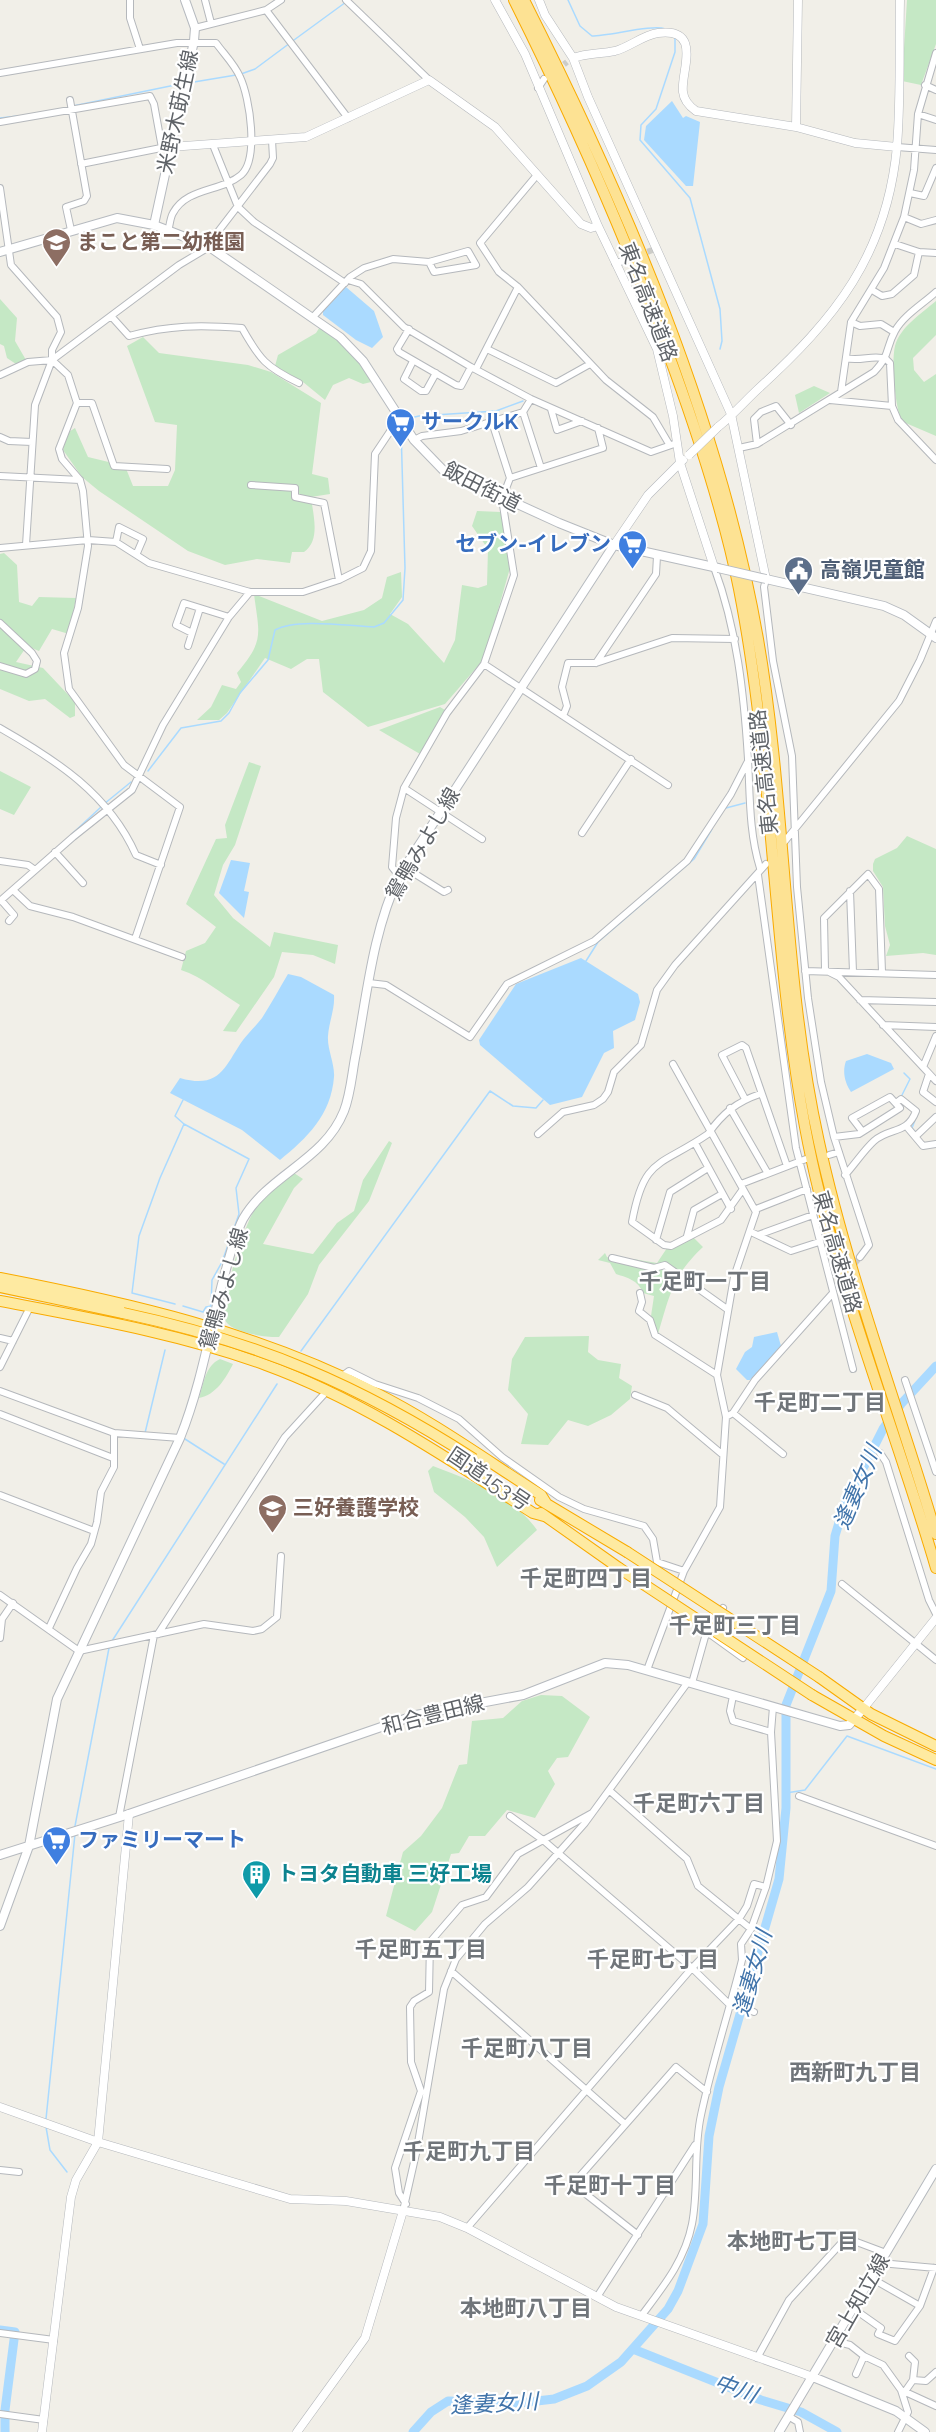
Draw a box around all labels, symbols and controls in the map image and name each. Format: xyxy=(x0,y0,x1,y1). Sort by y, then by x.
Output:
street label: 米野木莇生線 xyxy=(152,48,203,176)
school or university icon: まこと第二幼稚園 xyxy=(40,226,72,268)
place label: まこと第二幼稚園 xyxy=(77,229,245,254)
street label: 東名高速道路 xyxy=(614,239,683,365)
supermarket icon: サークルK xyxy=(384,406,416,448)
place label: サークルK xyxy=(421,409,519,434)
street label: 飯田街道 xyxy=(439,456,525,517)
supermarket icon: セブン-イレブン xyxy=(616,528,648,570)
place label: セブン-イレブン xyxy=(455,531,611,556)
public building icon: 高嶺児童館 xyxy=(783,554,815,596)
place label: 高嶺児童館 xyxy=(820,557,925,582)
street label: 東名高速道路 xyxy=(744,708,783,836)
street label: 鴛鴨みよし線 xyxy=(380,783,465,905)
street label: 東名高速道路 xyxy=(808,1188,867,1316)
street label: 鴛鴨みよし線 xyxy=(194,1225,253,1353)
district label: 千足町一丁目 xyxy=(639,1268,771,1294)
district label: 千足町二丁目 xyxy=(754,1389,886,1415)
water label: 逢妻女川 xyxy=(828,1440,887,1533)
street label: 国道153号 xyxy=(443,1442,536,1515)
school or university icon: 三好養護学校 xyxy=(256,1492,288,1534)
place label: 三好養護学校 xyxy=(293,1495,419,1520)
district label: 千足町四丁目 xyxy=(520,1565,652,1591)
district label: 千足町三丁目 xyxy=(669,1612,801,1638)
street label: 和合豊田線 xyxy=(379,1690,487,1739)
district label: 千足町六丁目 xyxy=(633,1790,765,1816)
supermarket icon: ファミリーマート xyxy=(41,1824,73,1866)
place label: ファミリーマート xyxy=(78,1827,246,1852)
building icon: トヨタ自動車 三好工場 xyxy=(240,1858,272,1900)
place label: トヨタ自動車 三好工場 xyxy=(277,1861,492,1886)
water label: 逢妻女川 xyxy=(727,1925,777,2019)
district label: 千足町五丁目 xyxy=(355,1936,487,1962)
district label: 千足町七丁目 xyxy=(587,1946,719,1972)
district label: 千足町八丁目 xyxy=(461,2035,593,2061)
district label: 西新町九丁目 xyxy=(789,2059,921,2085)
district label: 千足町九丁目 xyxy=(403,2138,535,2164)
district label: 千足町十丁目 xyxy=(544,2172,676,2198)
district label: 本地町七丁目 xyxy=(727,2228,859,2254)
street label: 宮上知立線 xyxy=(820,2249,895,2352)
district label: 本地町八丁目 xyxy=(460,2295,592,2321)
water label: 中川 xyxy=(711,2368,763,2408)
water label: 逢妻女川 xyxy=(449,2388,541,2418)

